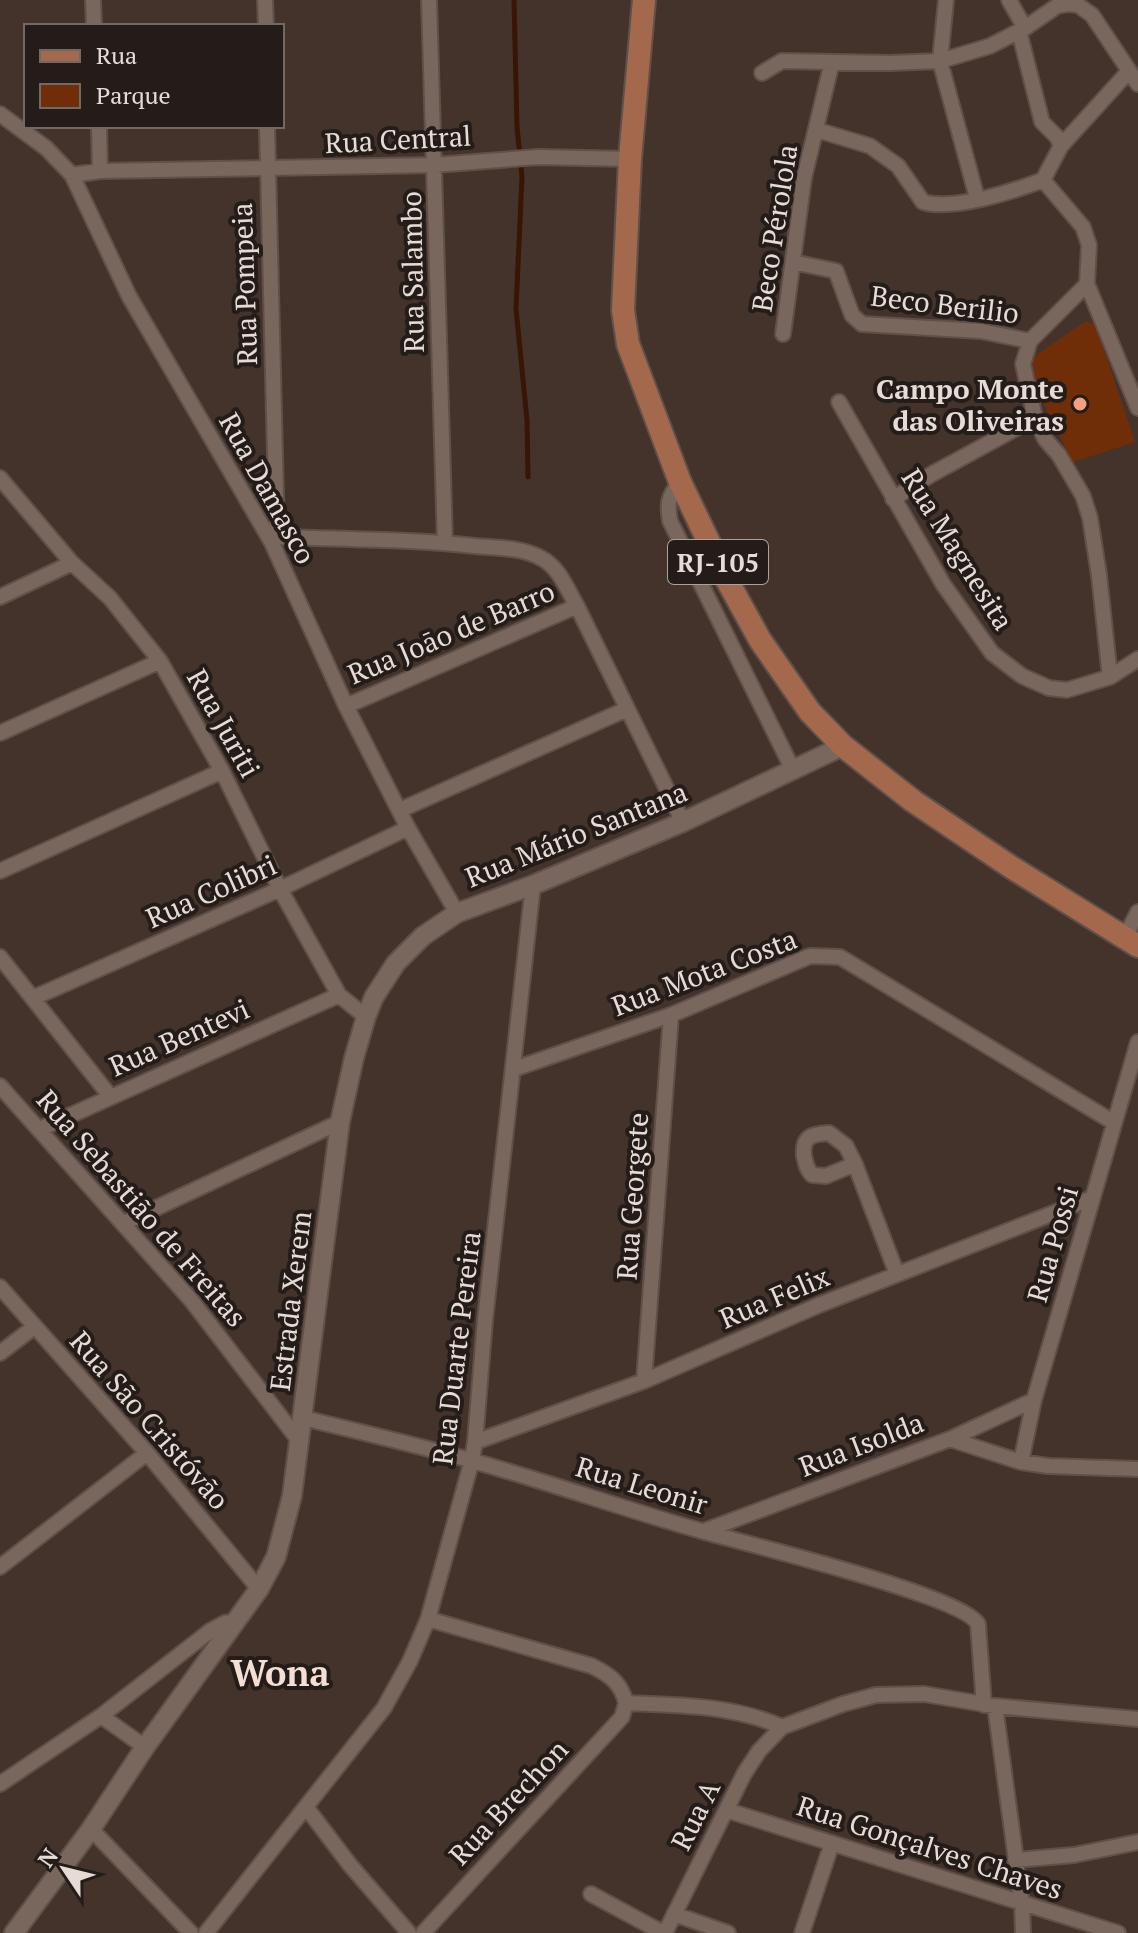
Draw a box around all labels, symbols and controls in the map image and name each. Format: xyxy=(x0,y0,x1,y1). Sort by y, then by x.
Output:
legend xyxy=(24,24,284,128)
text: Rua xyxy=(96,39,137,71)
text: Parque xyxy=(96,79,171,111)
street label: Rua Central xyxy=(324,117,472,161)
street label: Beco Pérolola xyxy=(743,142,805,314)
street label: Rua Salambo xyxy=(392,191,432,353)
street label: Rua Pompeia xyxy=(223,202,265,366)
street label: Beco Berilio xyxy=(869,277,1021,331)
place label: Campo Monte das Oliveiras xyxy=(876,370,1064,439)
marker: Campo Monte das Oliveiras xyxy=(1071,395,1089,413)
street label: Rua Damasco xyxy=(211,406,325,570)
street label: Rua Magnesita xyxy=(894,461,1022,637)
road number: RJ-105 xyxy=(668,540,768,584)
street label: Rua Joāo de Barro xyxy=(342,572,560,692)
street label: Rua Juriti xyxy=(179,662,269,784)
street label: Rua Mário Santana xyxy=(460,773,692,895)
street label: Rua Colibri xyxy=(140,846,282,936)
street label: Rua Mota Costa xyxy=(606,920,802,1024)
street label: Rua Bentevi xyxy=(103,990,255,1084)
street label: Rua Sebastião de Freitas xyxy=(29,1082,255,1334)
street label: Rua Georgete xyxy=(608,1111,656,1281)
street label: Rua Possi xyxy=(1018,1182,1086,1306)
street label: Estrada Xerem xyxy=(261,1209,319,1393)
street label: Rua Duarte Pereira xyxy=(423,1229,489,1467)
street label: Rua Felix xyxy=(714,1257,835,1337)
street label: Rua São Cristóvão xyxy=(62,1323,238,1517)
street label: Rua Isolda xyxy=(793,1403,929,1485)
street label: Rua Leonir xyxy=(572,1447,712,1523)
district label: Wona xyxy=(230,1649,330,1696)
street label: Rua Brechon xyxy=(440,1731,576,1873)
street label: Rua A xyxy=(662,1773,729,1856)
street label: Rua Gonçalves Chaves xyxy=(793,1787,1067,1907)
north arrow xyxy=(24,1829,104,1909)
text: N xyxy=(31,1842,64,1872)

